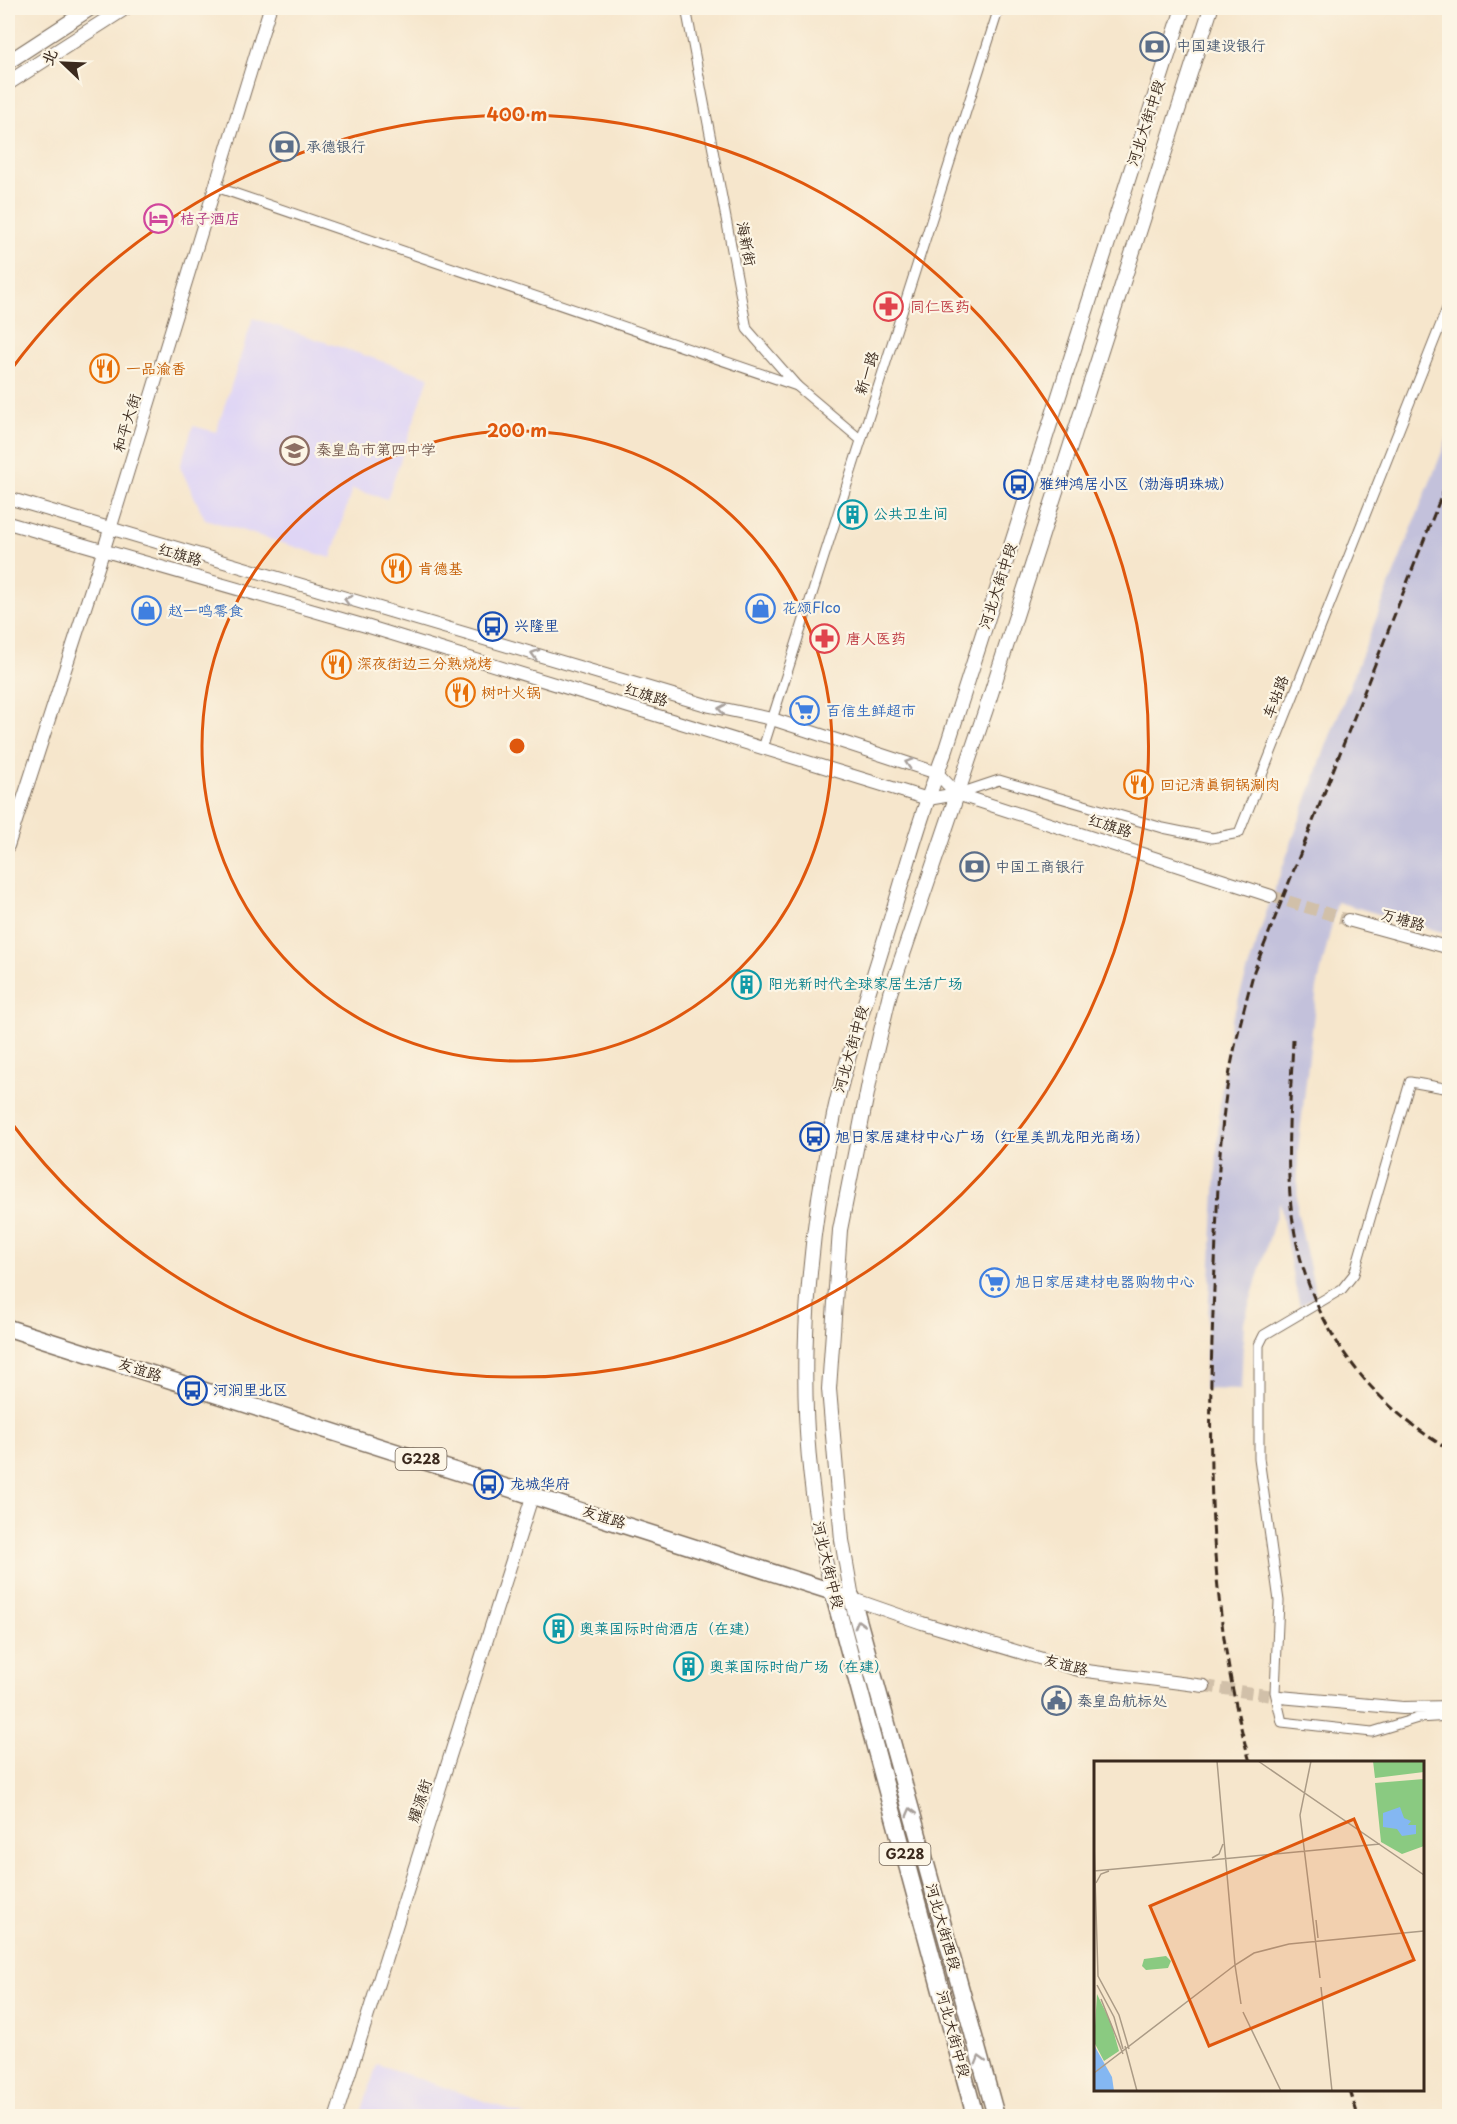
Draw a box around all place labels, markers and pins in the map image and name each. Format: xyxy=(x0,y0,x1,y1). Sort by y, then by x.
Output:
bank icon: 中国建设银行 xyxy=(1139,30,1171,62)
place label: 中国建设银行 xyxy=(1176,33,1266,56)
bank icon: 承德银行 xyxy=(269,131,301,163)
place label: 承德银行 xyxy=(306,134,366,157)
hotel icon: 桔子酒店 xyxy=(143,203,175,235)
place label: 桔子酒店 xyxy=(180,206,240,229)
pharmacy icon: 同仁医药 xyxy=(873,291,905,323)
place label: 同仁医药 xyxy=(910,294,970,317)
restaurant icon: 一品渝香 xyxy=(89,353,121,385)
place label: 一品渝香 xyxy=(126,356,186,379)
school or university icon: 秦皇岛市第四中学 xyxy=(279,434,311,466)
place label: 秦皇岛市第四中学 xyxy=(316,437,436,460)
bus stop icon: 雅绅鸿居小区（渤海明珠城） xyxy=(1002,468,1034,500)
place label: 雅绅鸿居小区（渤海明珠城） xyxy=(1039,471,1234,494)
building icon: 公共卫生间 xyxy=(836,498,868,530)
place label: 公共卫生间 xyxy=(873,501,948,524)
restaurant icon: 肯德基 xyxy=(381,553,413,585)
place label: 肯德基 xyxy=(418,556,463,579)
shop icon: 花颂Flco xyxy=(745,592,777,624)
shop icon: 赵一鸣零食 xyxy=(131,595,163,627)
place label: 花颂Flco xyxy=(782,595,841,618)
place label: 赵一鸣零食 xyxy=(168,598,243,621)
bus stop icon: 兴隆里 xyxy=(477,610,509,642)
place label: 兴隆里 xyxy=(514,613,559,636)
pharmacy icon: 唐人医药 xyxy=(809,623,841,655)
place label: 唐人医药 xyxy=(846,626,906,649)
restaurant icon: 深夜街边三分熟烧烤 xyxy=(320,648,352,680)
place label: 深夜街边三分熟烧烤 xyxy=(357,651,492,674)
restaurant icon: 树叶火锅 xyxy=(444,677,476,709)
place label: 树叶火锅 xyxy=(481,680,541,703)
supermarket icon: 百信生鲜超市 xyxy=(789,695,821,727)
place label: 百信生鲜超市 xyxy=(826,698,916,721)
centre of rings xyxy=(507,736,527,756)
restaurant icon: 回记清真铜锅涮肉 xyxy=(1123,769,1155,801)
place label: 回记清真铜锅涮肉 xyxy=(1160,772,1280,795)
bank icon: 中国工商银行 xyxy=(958,851,990,883)
place label: 中国工商银行 xyxy=(995,854,1085,877)
building icon: 阳光新时代全球家居生活广场 xyxy=(731,968,763,1000)
place label: 阳光新时代全球家居生活广场 xyxy=(768,971,963,994)
bus stop icon: 旭日家居建材中心广场（红星美凯龙阳光商场） xyxy=(798,1121,830,1153)
place label: 旭日家居建材中心广场（红星美凯龙阳光商场） xyxy=(835,1124,1150,1147)
supermarket icon: 旭日家居建材电器购物中心 xyxy=(978,1266,1010,1298)
place label: 旭日家居建材电器购物中心 xyxy=(1015,1269,1195,1292)
bus stop icon: 河涧里北区 xyxy=(176,1374,208,1406)
place label: 河涧里北区 xyxy=(213,1377,288,1400)
bus stop icon: 龙城华府 xyxy=(473,1468,505,1500)
place label: 龙城华府 xyxy=(510,1471,570,1494)
building icon: 奥莱国际时尚酒店（在建） xyxy=(542,1613,574,1645)
place label: 奥莱国际时尚酒店（在建） xyxy=(579,1616,759,1639)
building icon: 奥莱国际时尚广场（在建） xyxy=(672,1651,704,1683)
place label: 奥莱国际时尚广场（在建） xyxy=(709,1654,889,1677)
public building icon: 秦皇岛航标处 xyxy=(1040,1685,1072,1717)
place label: 秦皇岛航标处 xyxy=(1077,1688,1167,1711)

